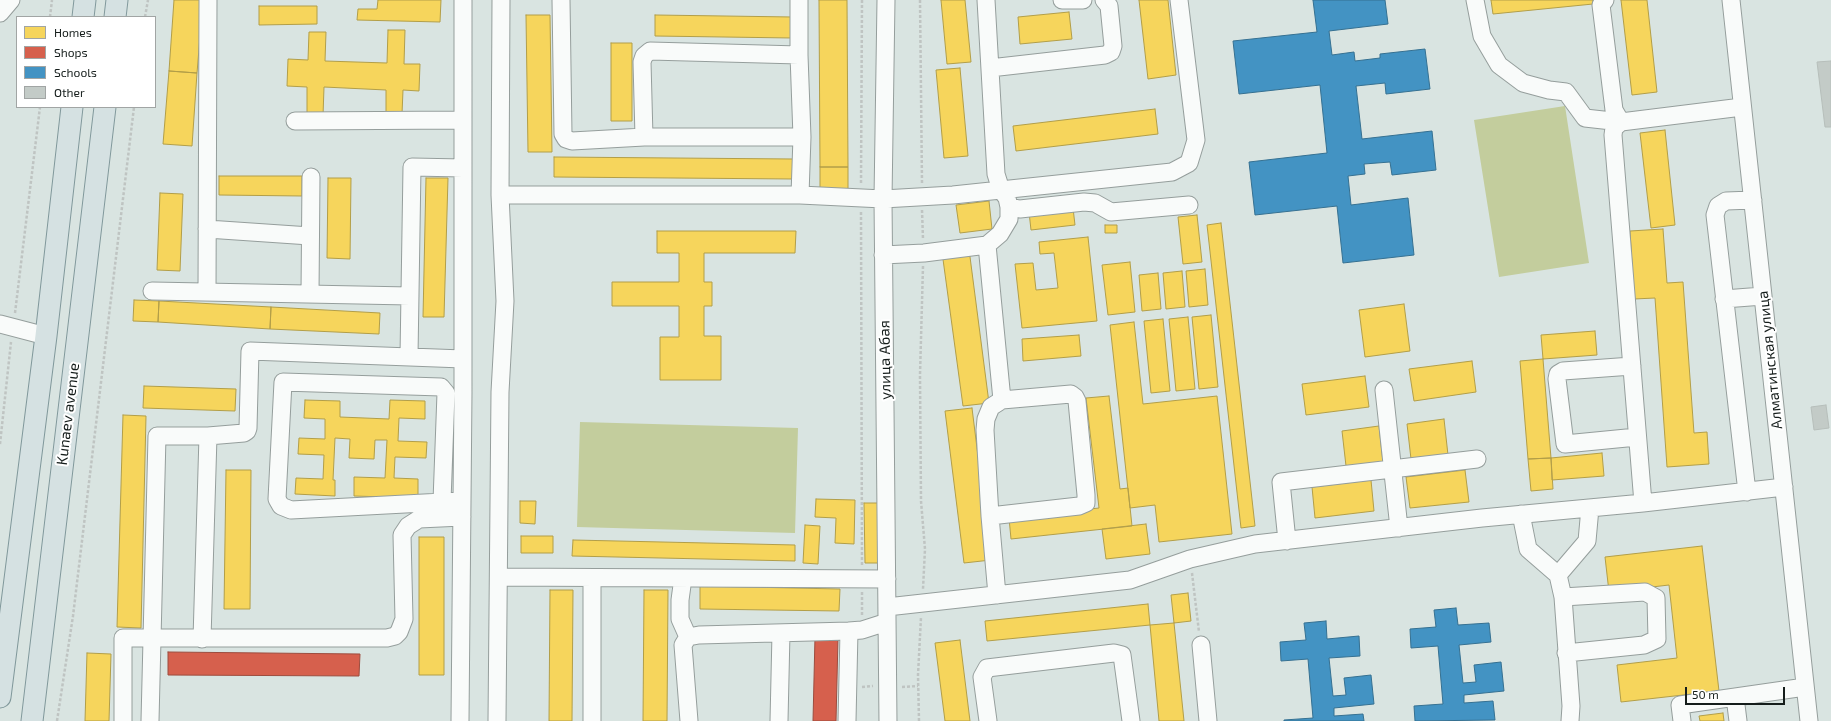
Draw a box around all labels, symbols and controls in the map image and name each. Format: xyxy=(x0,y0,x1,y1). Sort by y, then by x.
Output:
legend xyxy=(16,16,156,108)
text: Homes xyxy=(54,25,92,39)
text: Shops xyxy=(54,45,88,59)
text: Schools xyxy=(54,65,97,79)
text: Other xyxy=(54,85,85,99)
street label: Алматинская улица xyxy=(1754,290,1786,430)
street label: улица Абая xyxy=(875,320,895,400)
street label: Kunaev avenue xyxy=(53,362,83,466)
scale bar xyxy=(1687,679,1787,705)
text: 50 m xyxy=(1692,687,1719,701)

